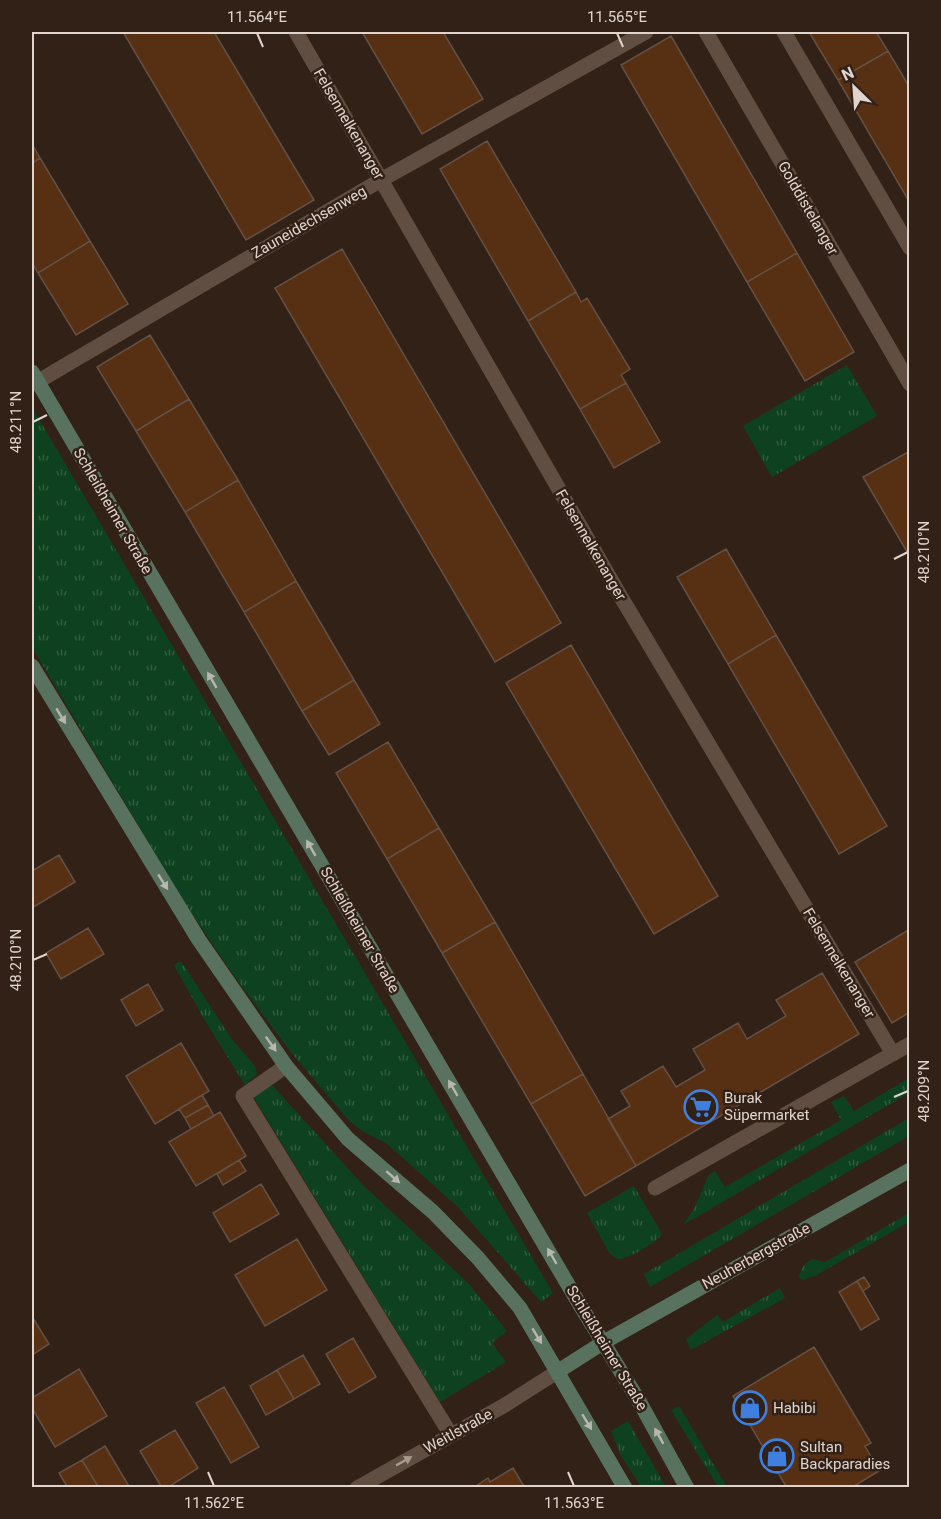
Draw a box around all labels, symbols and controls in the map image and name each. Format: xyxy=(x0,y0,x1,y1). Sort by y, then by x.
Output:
text: 11.564°E xyxy=(227,8,288,26)
text: 11.565°E xyxy=(587,8,648,26)
north arrow xyxy=(824,57,884,117)
text: N xyxy=(839,63,857,85)
street label: Felsennelkenanger xyxy=(310,65,388,183)
street label: Golddistelanger xyxy=(774,158,842,258)
street label: Zauneidechsenweg xyxy=(248,182,370,262)
text: 48.211°N xyxy=(7,391,25,453)
street label: Schleißheimer Straße xyxy=(70,445,156,577)
street label: Felsennelkenanger xyxy=(552,486,630,604)
text: 48.210°N xyxy=(915,521,933,583)
one-way arrow xyxy=(207,672,218,688)
one-way arrow xyxy=(56,708,67,724)
one-way arrow xyxy=(306,840,317,856)
street label: Schleißheimer Straße xyxy=(317,864,403,996)
one-way arrow xyxy=(158,874,169,890)
street label: Felsennelkenanger xyxy=(799,905,879,1021)
text: 48.210°N xyxy=(7,929,25,991)
one-way arrow xyxy=(265,1036,277,1052)
text: 48.209°N xyxy=(915,1060,933,1122)
one-way arrow xyxy=(447,1080,458,1096)
supermarket icon: Burak Süpermarket xyxy=(683,1089,719,1125)
place label: Burak Süpermarket xyxy=(724,1089,809,1124)
one-way arrow xyxy=(385,1170,401,1183)
street label: Neuherbergstraße xyxy=(699,1219,813,1293)
one-way arrow xyxy=(546,1248,557,1264)
street label: Schleißheimer Straße xyxy=(563,1282,651,1414)
one-way arrow xyxy=(531,1328,542,1344)
shop icon: Habibi xyxy=(732,1390,768,1426)
place label: Habibi xyxy=(773,1399,816,1417)
street label: Weitlstraße xyxy=(421,1405,496,1457)
one-way arrow xyxy=(581,1414,592,1430)
one-way arrow xyxy=(653,1428,664,1444)
shop icon: Sultan Backparadies xyxy=(759,1438,795,1474)
place label: Sultan Backparadies xyxy=(800,1438,890,1473)
one-way arrow xyxy=(396,1456,413,1466)
text: 11.562°E xyxy=(184,1494,245,1512)
text: 11.563°E xyxy=(544,1494,605,1512)

